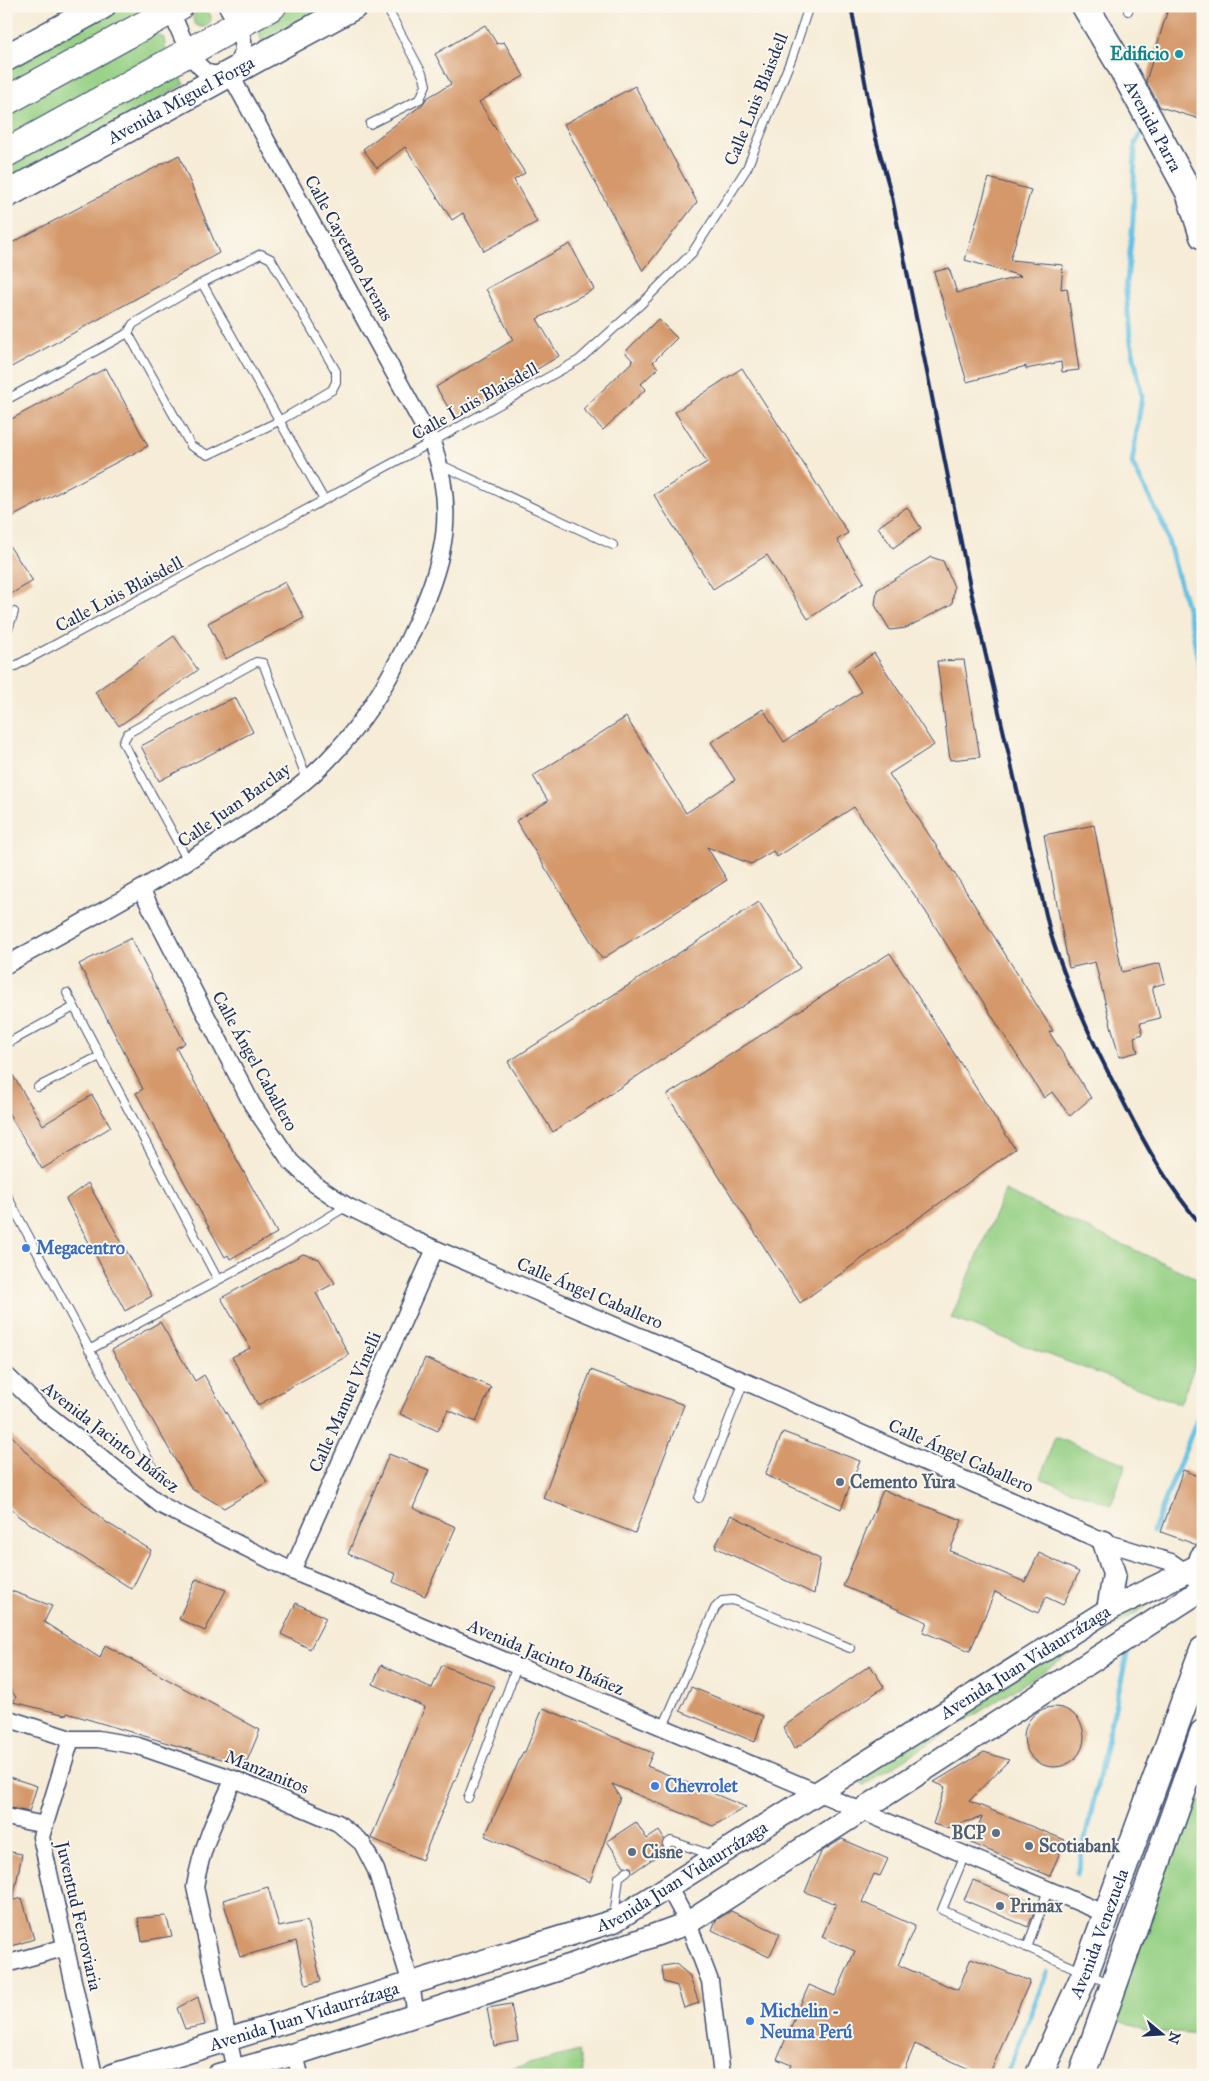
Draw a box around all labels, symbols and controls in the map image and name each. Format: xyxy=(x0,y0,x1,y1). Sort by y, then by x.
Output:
street label: Calle Luis Blaisdell xyxy=(719,29,793,169)
place label: Edificio xyxy=(1110,43,1169,65)
marker: Edificio xyxy=(1173,48,1185,60)
street label: Avenida Miguel Forga xyxy=(103,51,258,149)
street label: Avenida Parra xyxy=(1119,75,1187,176)
street label: Calle Cayetano Arenas xyxy=(300,171,398,325)
street label: Calle Luis Blaisdell xyxy=(408,357,542,445)
street label: Calle Luis Blaisdell xyxy=(51,551,187,637)
street label: Calle Juan Barclay xyxy=(173,758,296,853)
street label: Calle Ángel Caballero xyxy=(207,986,304,1135)
place label: Megacentro xyxy=(36,1237,125,1260)
marker: Megacentro xyxy=(20,1242,32,1254)
street label: Calle Ángel Caballero xyxy=(513,1250,667,1335)
street label: Calle Manuel Vinelli xyxy=(304,1328,386,1476)
street label: Avenida Jacinto Ibáñez xyxy=(37,1376,184,1498)
street label: Calle Ángel Caballero xyxy=(885,1412,1038,1499)
place label: Cemento Yura xyxy=(850,1471,956,1493)
marker: Cemento Yura xyxy=(834,1476,846,1488)
street label: Avenida Juan Vidaurrázaga xyxy=(935,1600,1115,1724)
street label: Avenida Jacinto Ibáñez xyxy=(463,1614,628,1701)
street label: Manzanitos xyxy=(222,1745,312,1799)
place label: Chevrolet xyxy=(665,1775,738,1797)
marker: Chevrolet xyxy=(649,1780,661,1792)
street label: Avenida Juan Vidaurrázaga xyxy=(593,1816,772,1937)
place label: BCP xyxy=(952,1822,987,1844)
marker: BCP xyxy=(990,1827,1002,1839)
place label: Scotiabank xyxy=(1039,1835,1120,1857)
street label: Juventud Ferroviaria xyxy=(50,1837,107,1993)
marker: Scotiabank xyxy=(1023,1840,1035,1852)
place label: Cisne xyxy=(642,1841,684,1863)
marker: Cisne xyxy=(626,1846,638,1858)
street label: Avenida Venezuela xyxy=(1064,1865,1134,2002)
place label: Primax xyxy=(1010,1895,1064,1917)
marker: Primax xyxy=(994,1900,1006,1912)
street label: Avenida Juan Vidaurrázaga xyxy=(206,1977,402,2056)
place label: Michelin - Neuma Perú xyxy=(760,2000,853,2043)
north arrow xyxy=(1136,2008,1186,2058)
marker: Michelin - Neuma Perú xyxy=(744,2015,756,2027)
text: N xyxy=(1164,2030,1184,2046)

